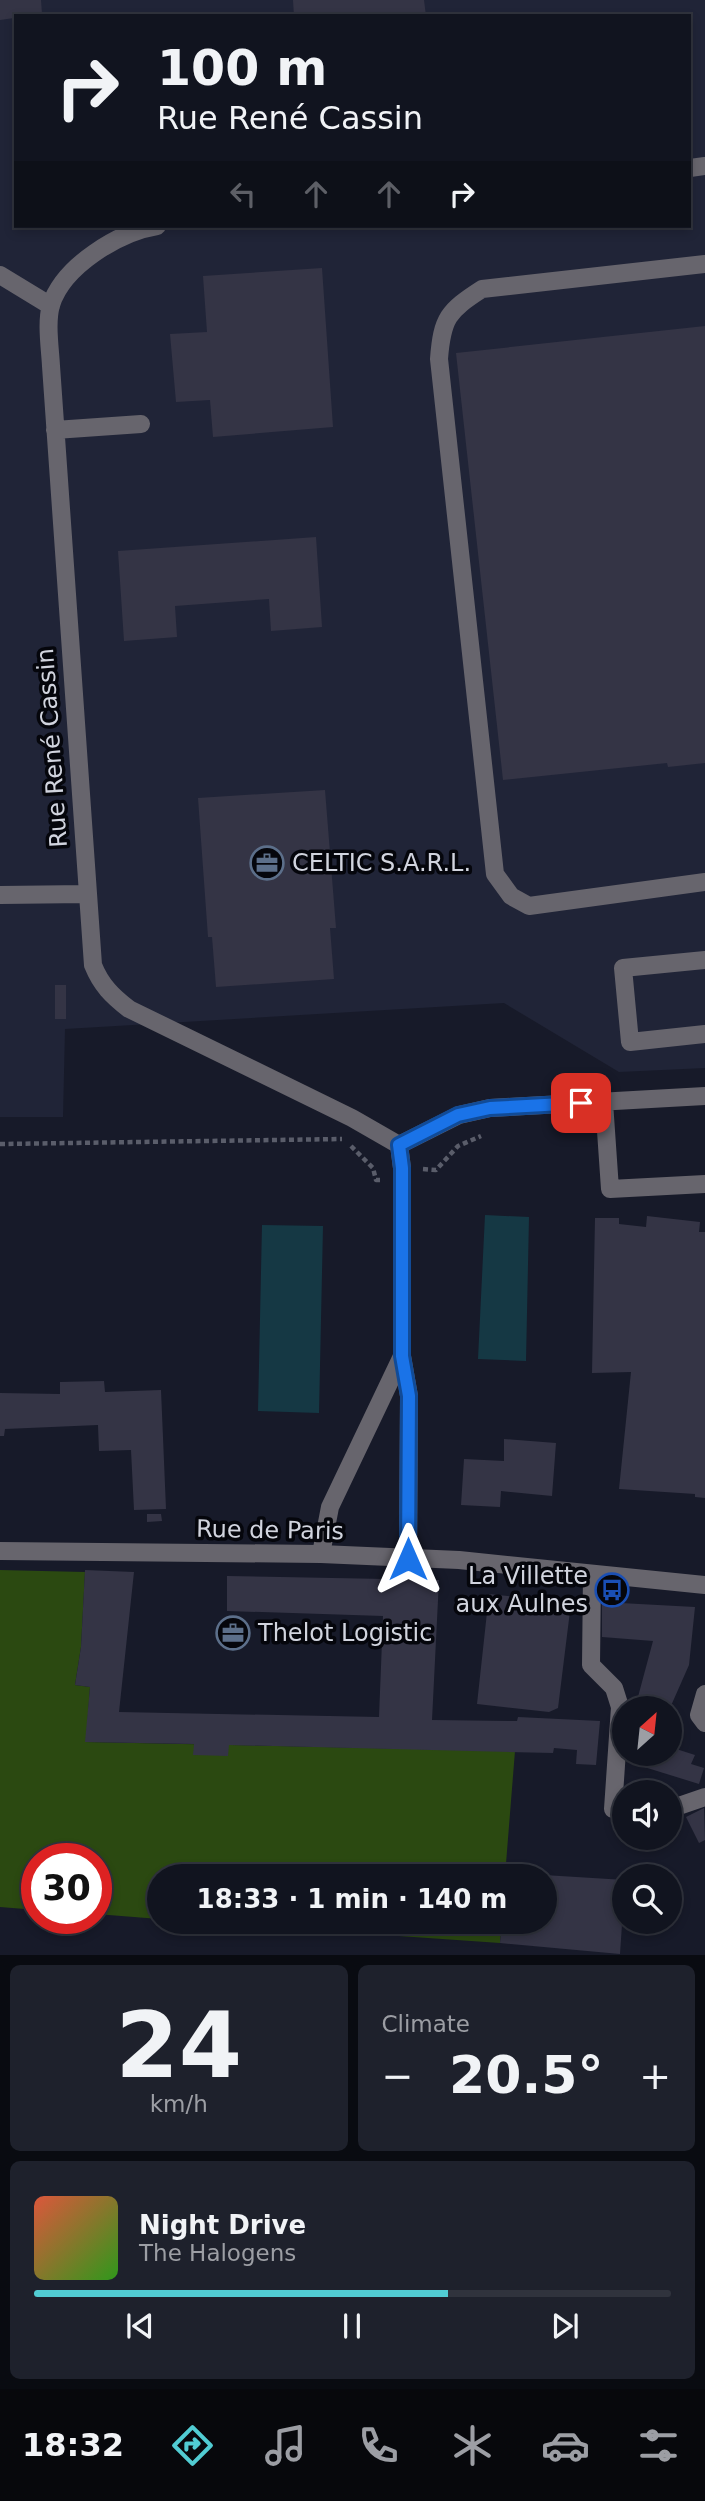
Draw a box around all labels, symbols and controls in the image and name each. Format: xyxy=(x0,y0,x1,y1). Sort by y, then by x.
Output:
text: 100 m xyxy=(157,40,327,97)
icon: right xyxy=(42,42,133,133)
text: Rue René Cassin xyxy=(157,99,423,137)
icon: left xyxy=(224,175,262,213)
icon: ahead xyxy=(297,175,335,213)
icon: ahead xyxy=(370,175,408,213)
icon: right xyxy=(443,175,481,213)
street label: Rue René Cassin xyxy=(31,648,73,848)
office icon: CELTIC S.A.R.L. xyxy=(248,844,286,882)
place label: CELTIC S.A.R.L. xyxy=(292,849,471,877)
pin xyxy=(551,1073,611,1133)
icon: arrive xyxy=(562,1084,600,1122)
street label: Rue de Paris xyxy=(196,1515,344,1545)
position arrow xyxy=(371,1522,445,1596)
place label: La Villette aux Aulnes xyxy=(455,1562,588,1618)
bus stop icon: La Villette aux Aulnes xyxy=(593,1571,631,1609)
office icon: Thelot Logistic xyxy=(214,1614,252,1652)
place label: Thelot Logistic xyxy=(257,1619,432,1647)
north arrow xyxy=(612,1696,682,1766)
map controls xyxy=(612,1696,682,1934)
button: sound xyxy=(612,1780,682,1850)
speed limit sign: 30 xyxy=(21,1843,112,1934)
button: search xyxy=(612,1864,682,1934)
text: 18:33 · 1 min · 140 m xyxy=(197,1884,507,1914)
text: 24 xyxy=(115,1993,242,2098)
text: Climate xyxy=(382,2011,470,2037)
text: 20.5° xyxy=(449,2045,603,2105)
text: − xyxy=(382,2054,413,2098)
text: + xyxy=(639,2054,671,2098)
text: km/h xyxy=(150,2091,208,2117)
text: Night Drive xyxy=(139,2210,306,2240)
text: The Halogens xyxy=(139,2240,296,2266)
icon: previous xyxy=(121,2307,159,2345)
icon: pause xyxy=(333,2307,371,2345)
icon: next xyxy=(546,2307,584,2345)
icon: directions xyxy=(168,2421,217,2470)
icon: music xyxy=(261,2421,310,2470)
icon: phone xyxy=(354,2421,403,2470)
icon: climate xyxy=(448,2421,497,2470)
icon: car xyxy=(541,2421,590,2470)
icon: filters xyxy=(634,2421,683,2470)
text: 18:32 xyxy=(22,2426,124,2464)

